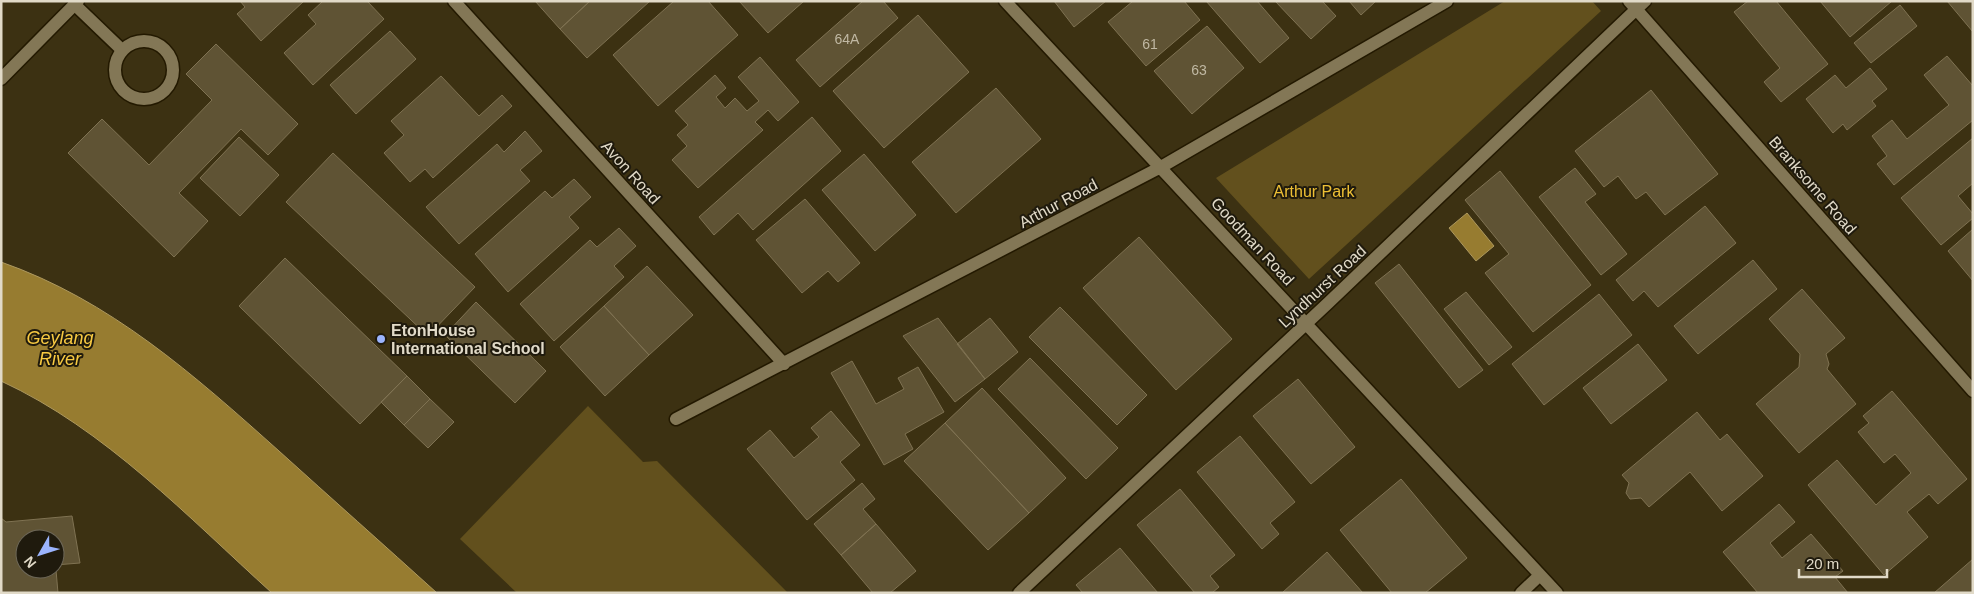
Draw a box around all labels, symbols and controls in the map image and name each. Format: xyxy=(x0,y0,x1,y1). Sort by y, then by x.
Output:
house number: 64A xyxy=(835,31,860,47)
house number: 61 xyxy=(1142,36,1158,52)
house number: 63 xyxy=(1191,62,1207,78)
street label: Branksome Road xyxy=(1766,133,1860,238)
street label: Avon Road xyxy=(598,137,663,207)
street label: Arthur Road xyxy=(1016,176,1100,231)
park label: Arthur Park xyxy=(1274,183,1355,200)
street label: Goodman Road xyxy=(1208,194,1297,288)
street label: Lyndhurst Road xyxy=(1275,242,1369,331)
place label: EtonHouse International School xyxy=(391,322,545,357)
water label: Geylang River xyxy=(26,328,94,369)
marker: EtonHouse International School xyxy=(375,333,387,345)
north arrow xyxy=(15,529,65,579)
scale bar xyxy=(1799,546,1886,578)
text: N xyxy=(20,553,39,571)
text: 20 m xyxy=(1806,555,1839,572)

